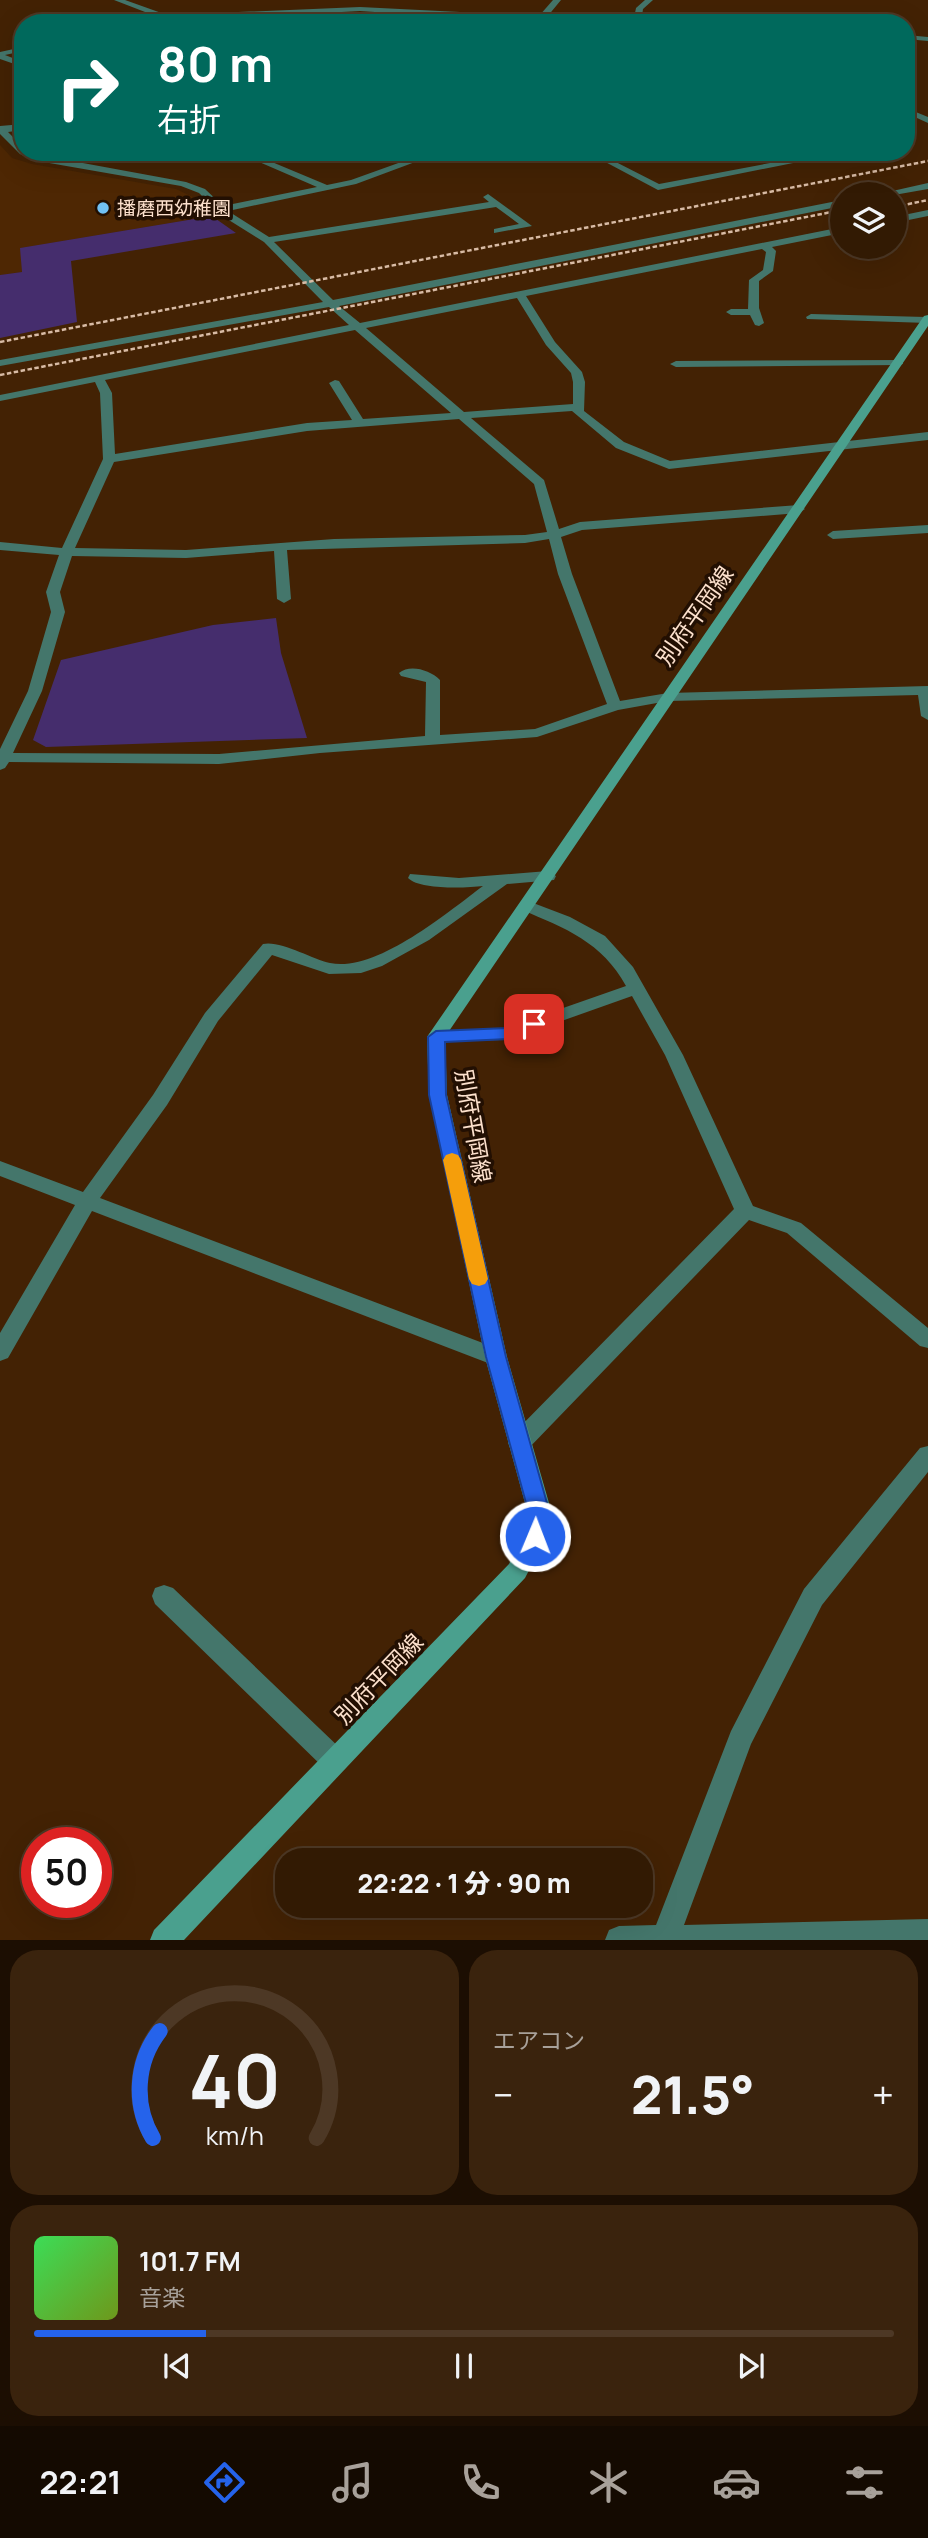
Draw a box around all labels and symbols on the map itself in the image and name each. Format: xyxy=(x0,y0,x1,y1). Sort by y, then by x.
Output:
place label: 播磨西幼稚園 xyxy=(117,195,231,221)
marker: 播磨西幼稚園 xyxy=(95,200,111,216)
street label: 別府平岡線 xyxy=(648,559,740,672)
pin xyxy=(504,994,564,1054)
street label: 別府平岡線 xyxy=(448,1066,500,1185)
position arrow xyxy=(498,1499,572,1573)
street label: 別府平岡線 xyxy=(327,1626,430,1731)
speed limit sign: 50 xyxy=(21,1827,112,1918)

